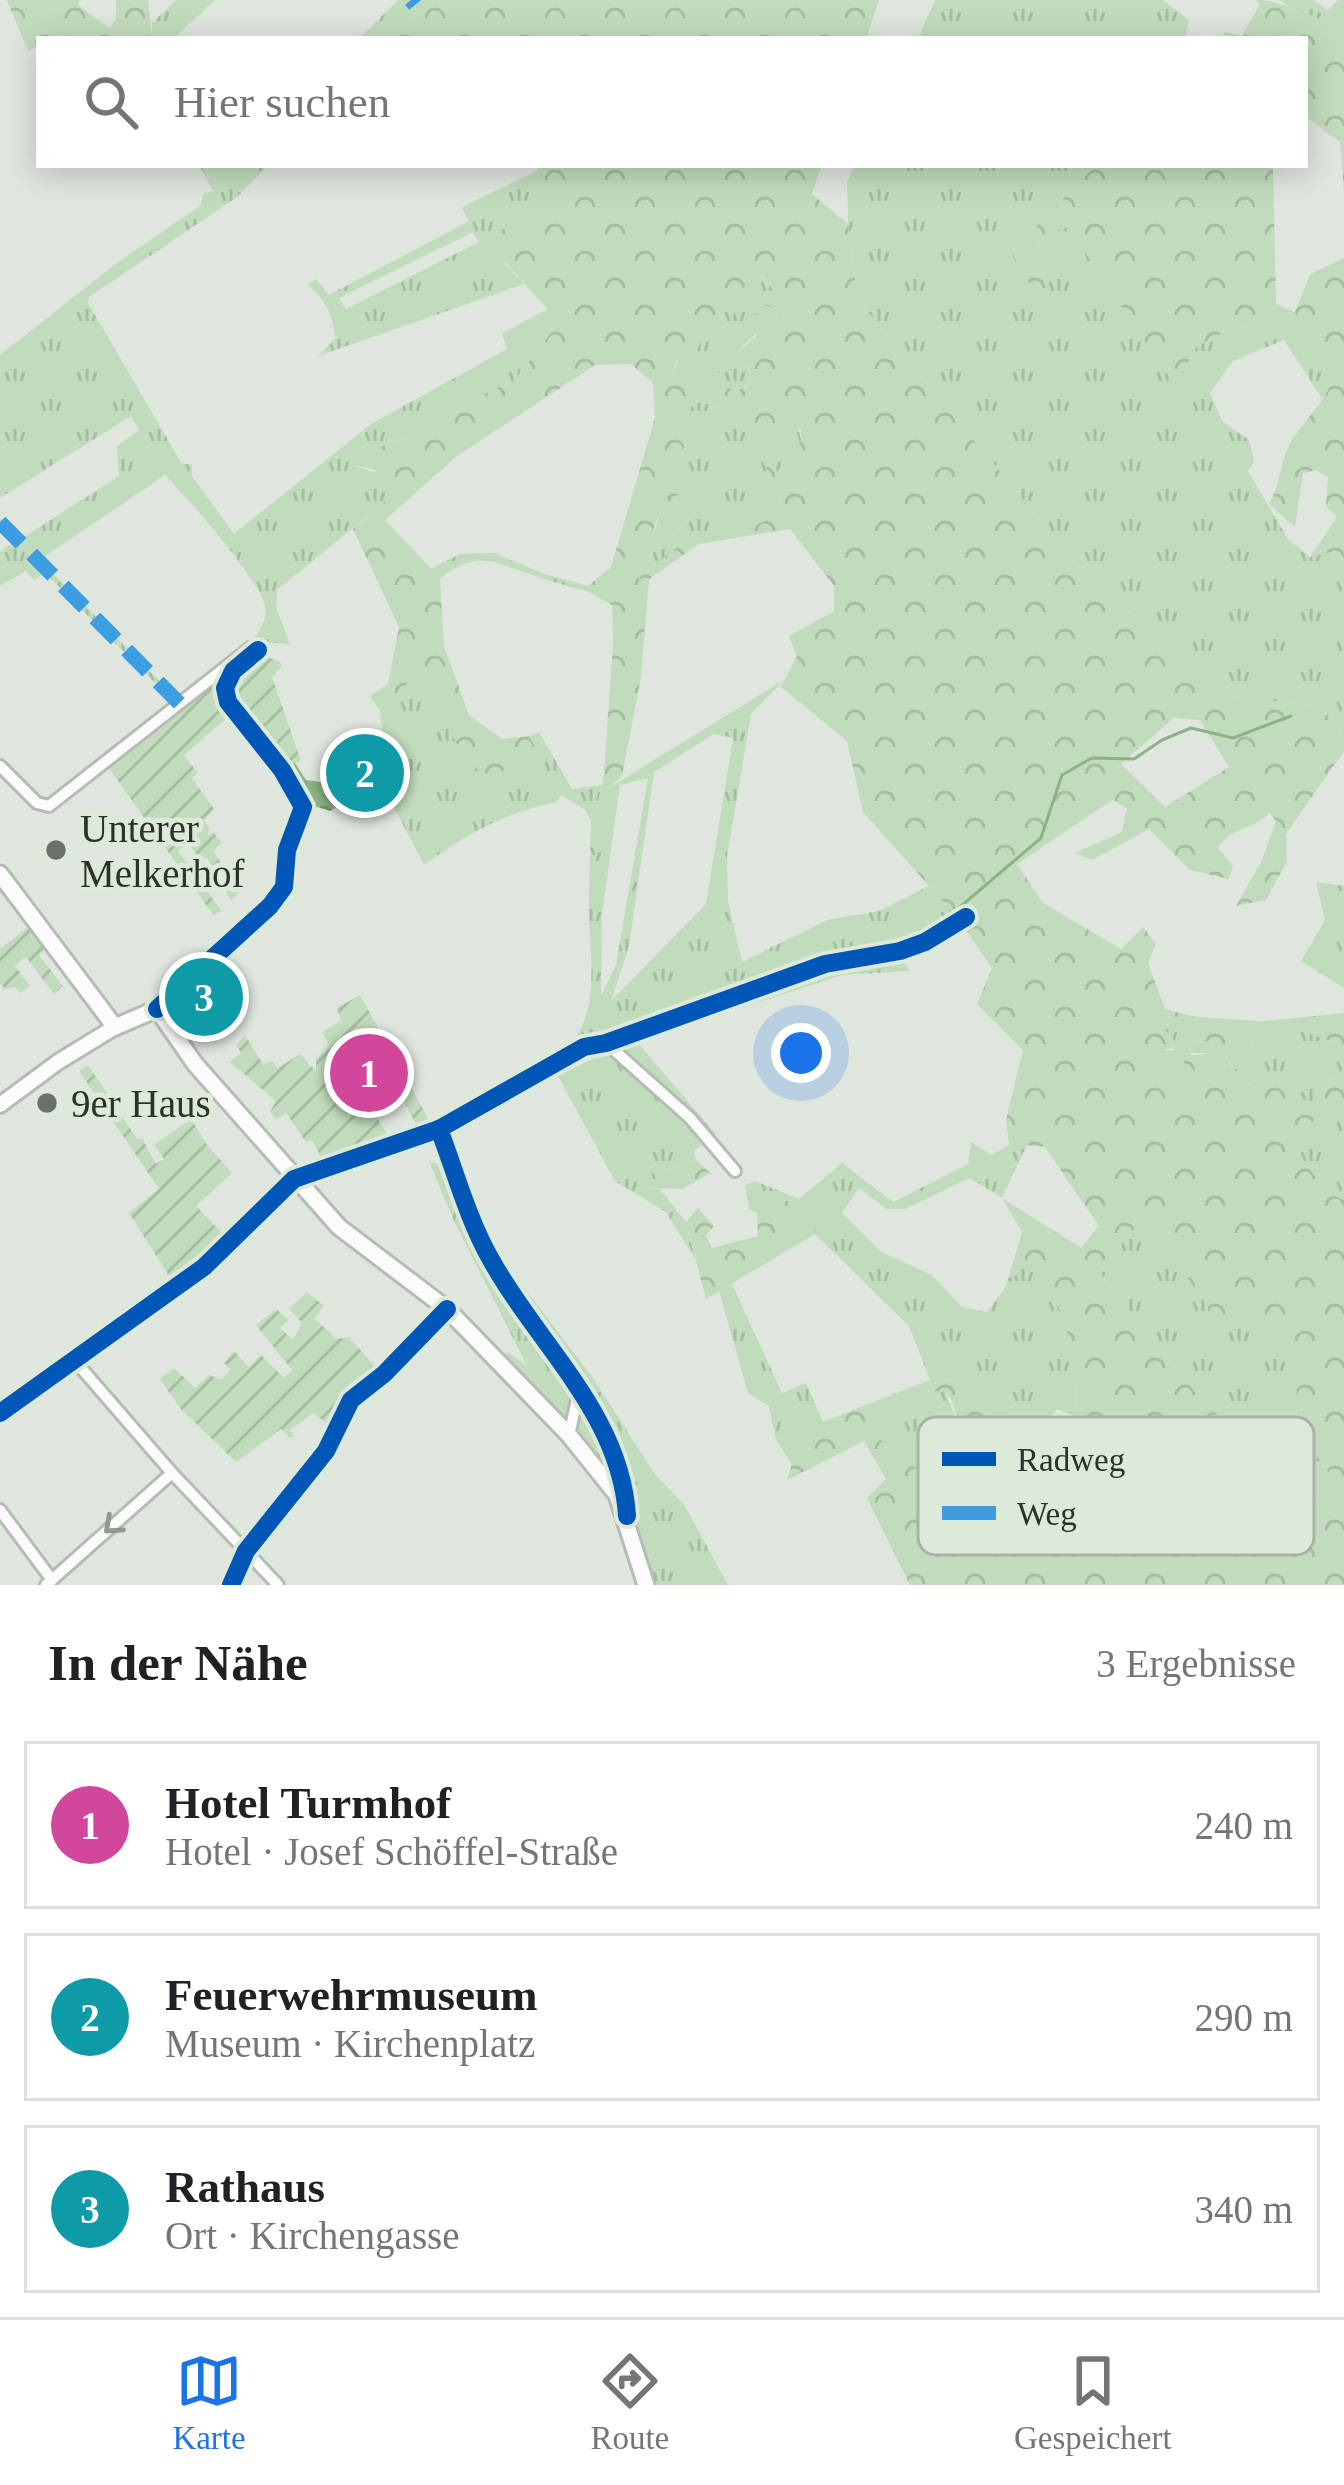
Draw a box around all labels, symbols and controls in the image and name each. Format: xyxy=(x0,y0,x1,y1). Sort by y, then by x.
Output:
search box xyxy=(36,36,1308,168)
icon: search xyxy=(78,69,144,135)
text: Hier suchen xyxy=(174,77,390,127)
pin: 2 xyxy=(326,728,404,818)
place label: Unterer Melkerhof xyxy=(80,807,245,895)
marker: Unterer Melkerhof xyxy=(43,837,69,863)
pin: 3 xyxy=(165,952,243,1042)
your location xyxy=(771,1023,831,1083)
pin: 1 xyxy=(330,1028,408,1118)
place label: 9er Haus xyxy=(71,1082,211,1125)
marker: 9er Haus xyxy=(34,1090,60,1116)
legend xyxy=(918,1417,1314,1555)
text: Radweg xyxy=(1017,1442,1125,1478)
text: Weg xyxy=(1017,1496,1077,1532)
one-way arrow xyxy=(104,1512,126,1533)
text: In der Nähe xyxy=(48,1635,308,1691)
text: 3 Ergebnisse xyxy=(1096,1642,1296,1685)
text: Hotel Turmhof xyxy=(165,1778,451,1828)
text: 1 xyxy=(80,1804,100,1847)
text: 240 m xyxy=(1194,1804,1293,1847)
text: Hotel · Josef Schöffel-Straße xyxy=(165,1830,618,1873)
text: Feuerwehrmuseum xyxy=(165,1970,537,2020)
text: 2 xyxy=(80,1996,100,2039)
text: 290 m xyxy=(1194,1996,1293,2039)
text: Museum · Kirchenplatz xyxy=(165,2022,535,2065)
text: Rathaus xyxy=(165,2162,325,2212)
text: 3 xyxy=(80,2188,100,2231)
text: 340 m xyxy=(1194,2188,1293,2231)
text: Ort · Kirchengasse xyxy=(165,2214,460,2257)
tab: Karte xyxy=(172,2348,246,2457)
tab: Route xyxy=(590,2348,669,2457)
tab: Gespeichert xyxy=(1014,2348,1172,2457)

